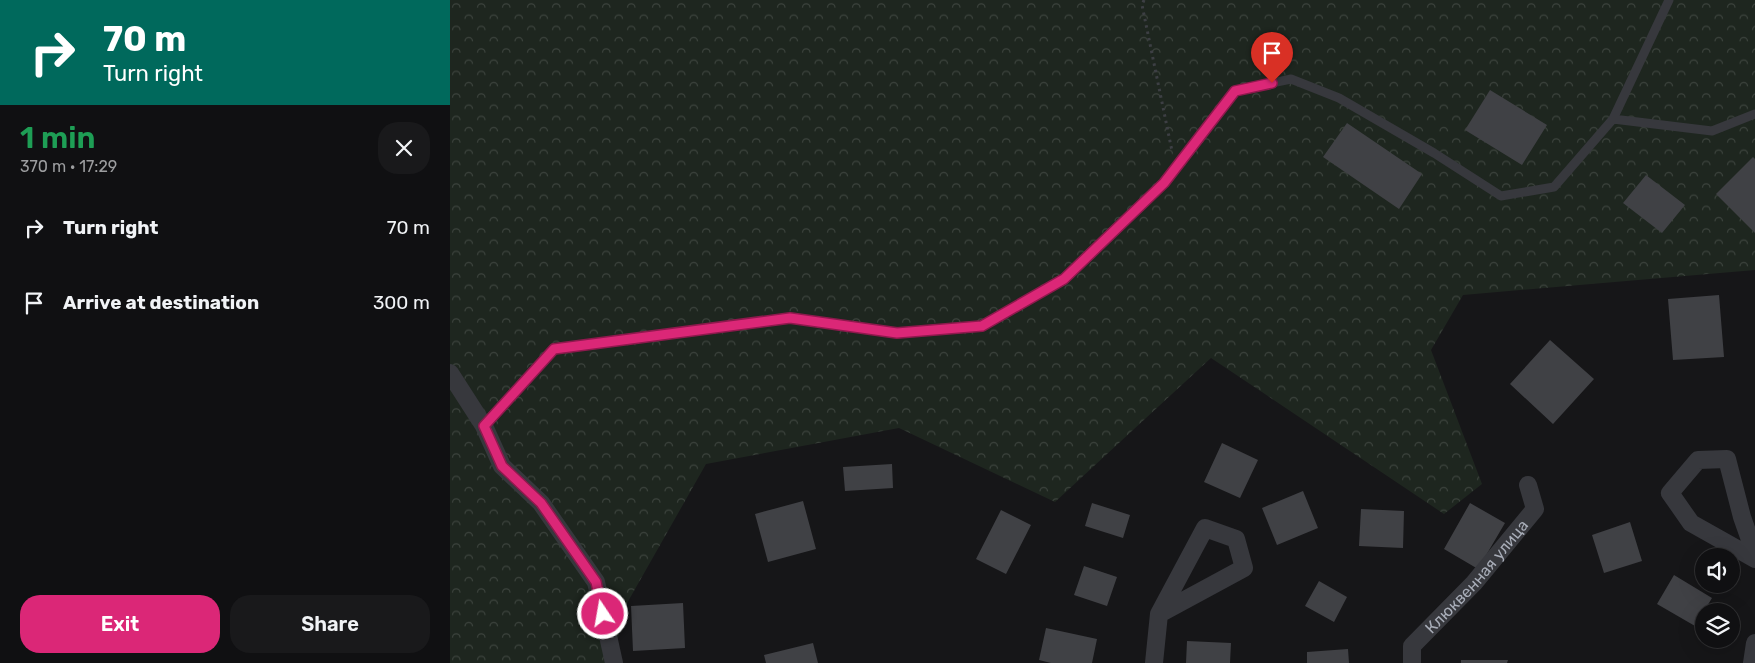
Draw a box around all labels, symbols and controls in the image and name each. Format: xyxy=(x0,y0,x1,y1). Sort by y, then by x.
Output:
text: 70 m xyxy=(103,18,186,60)
icon: right xyxy=(20,20,85,85)
pin xyxy=(1251,32,1293,83)
icon: arrive xyxy=(1258,39,1286,67)
text: Turn right xyxy=(103,60,203,87)
text: 1 min xyxy=(20,120,95,156)
button: close xyxy=(378,122,430,174)
text: 370 m · 17:29 xyxy=(20,157,117,176)
icon: right xyxy=(20,214,48,242)
text: Turn right xyxy=(63,216,158,239)
text: 70 m xyxy=(387,216,430,239)
icon: arrive xyxy=(20,289,48,317)
text: Arrive at destination xyxy=(63,291,259,314)
text: 300 m xyxy=(373,291,430,314)
street label: Клюквенная улица xyxy=(1421,516,1532,637)
map controls xyxy=(1695,548,1740,648)
button: sound xyxy=(1695,548,1740,593)
position arrow xyxy=(576,587,628,639)
button: Exit xyxy=(20,595,220,653)
button: Share xyxy=(230,595,430,653)
button: layers xyxy=(1695,603,1740,648)

